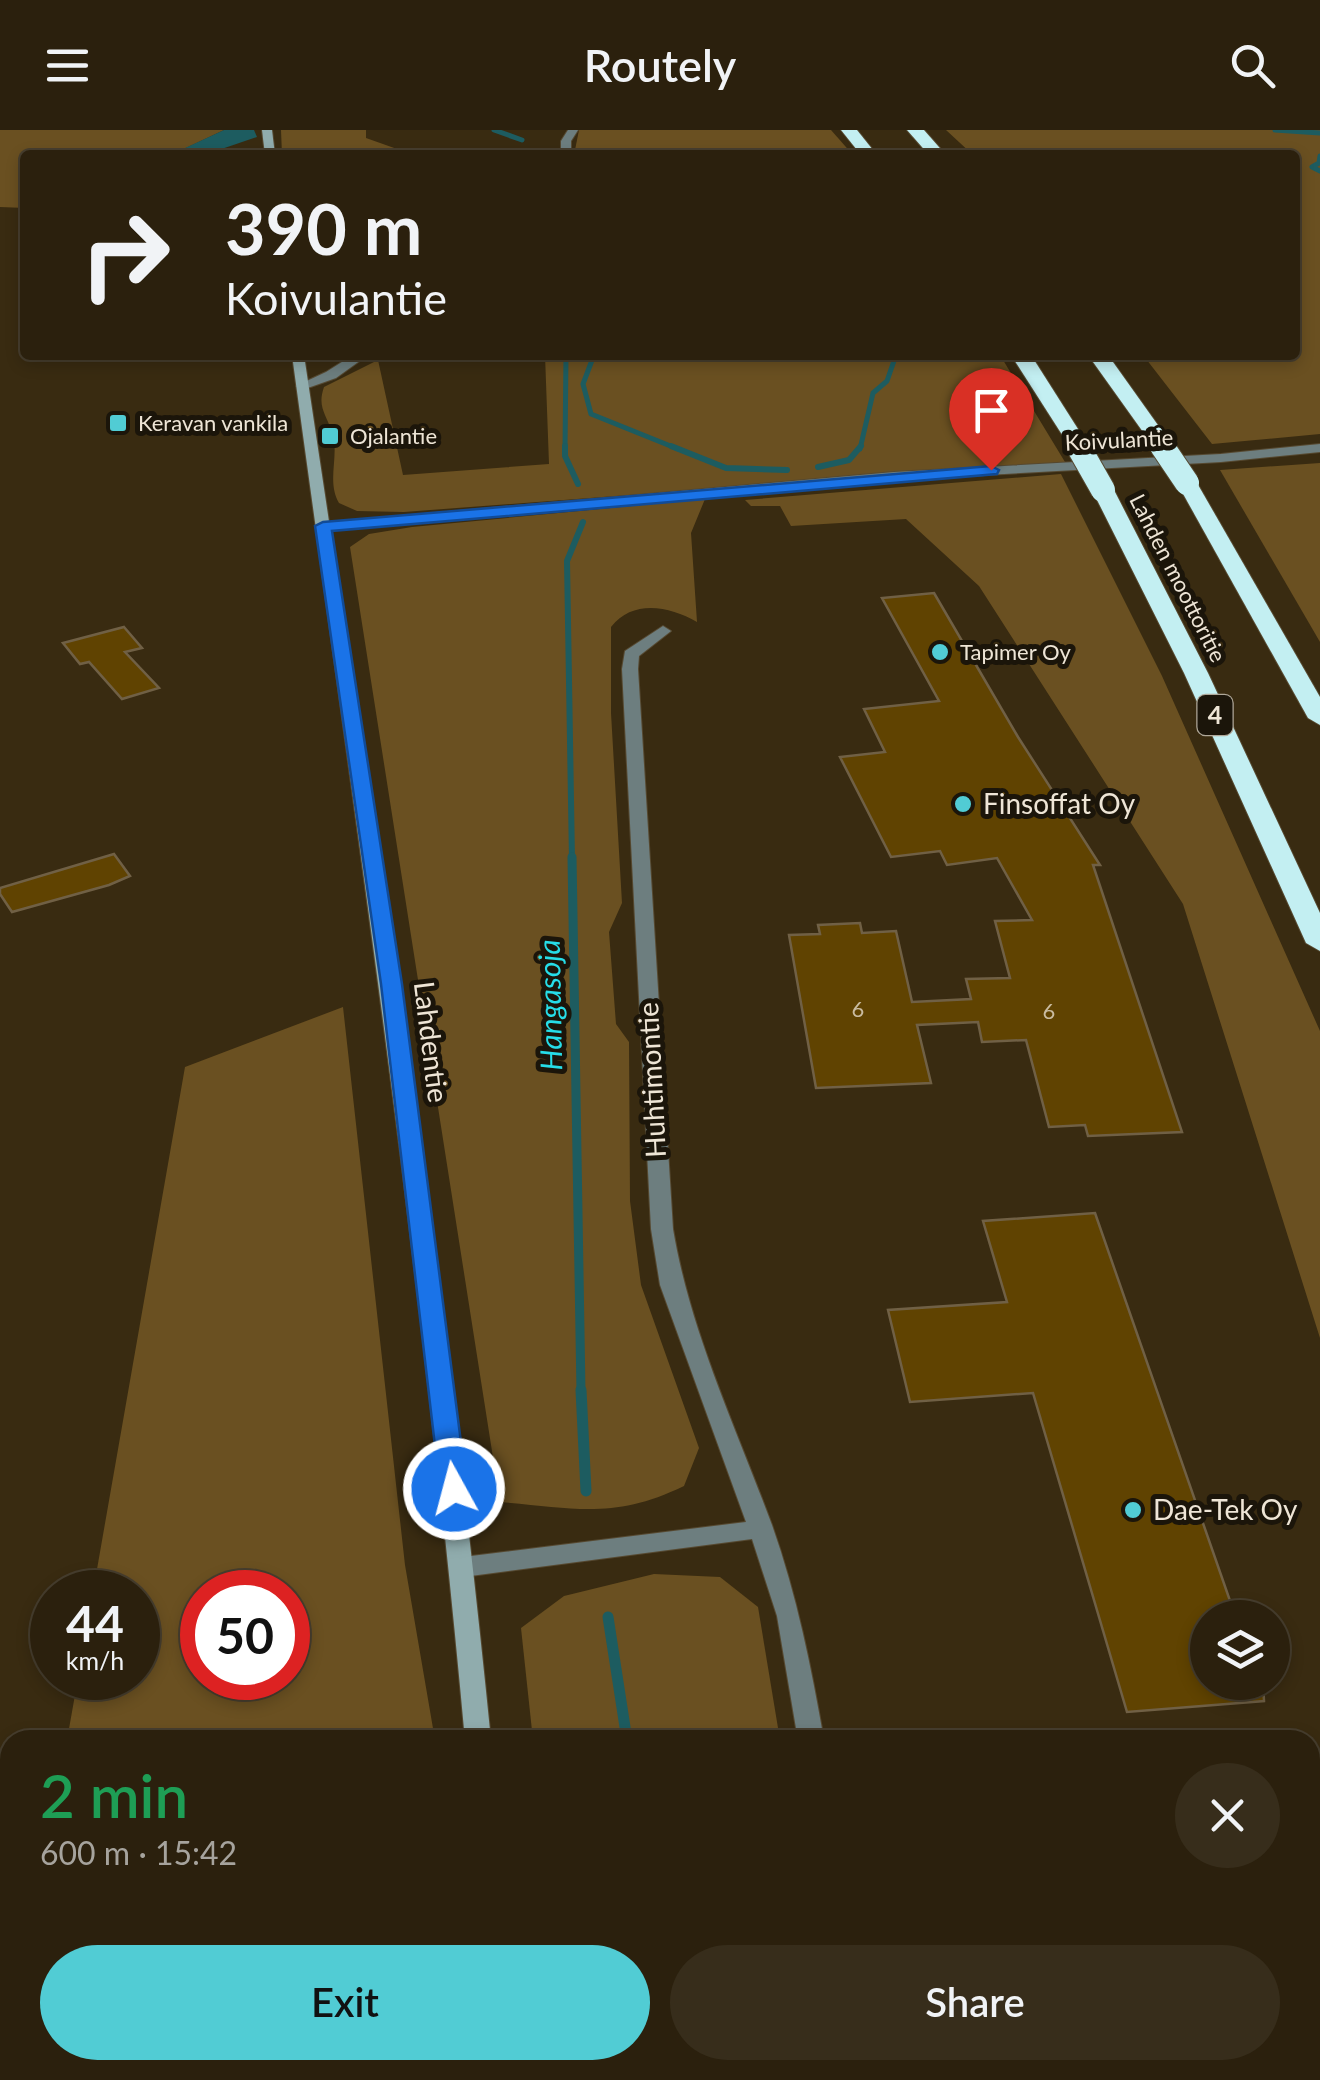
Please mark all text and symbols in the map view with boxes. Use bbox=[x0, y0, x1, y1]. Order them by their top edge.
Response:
icon: menu bbox=[40, 38, 95, 93]
text: Routely bbox=[584, 38, 736, 92]
icon: search bbox=[1225, 38, 1280, 93]
text: 390 m bbox=[225, 186, 422, 270]
icon: right bbox=[60, 190, 190, 320]
text: Koivulantie bbox=[225, 271, 447, 325]
pin bbox=[949, 368, 1034, 471]
icon: arrive bbox=[964, 383, 1019, 438]
place label: Keravan vankila bbox=[138, 409, 288, 436]
marker: Keravan vankila bbox=[107, 412, 129, 434]
place label: Ojalantie bbox=[350, 422, 437, 449]
street label: Koivulantie bbox=[1064, 423, 1174, 456]
marker: Ojalantie bbox=[319, 425, 341, 447]
street label: Lahden moottoritie bbox=[1124, 489, 1232, 666]
place label: Tapimer Oy bbox=[960, 638, 1071, 665]
marker: Tapimer Oy bbox=[929, 641, 951, 663]
road number: 4 bbox=[1198, 695, 1232, 735]
place label: Finsoffat Oy bbox=[983, 786, 1136, 820]
marker: Finsoffat Oy bbox=[952, 793, 974, 815]
water label: Hangasoja bbox=[530, 939, 568, 1071]
street label: Lahdentie bbox=[408, 979, 456, 1104]
house number: 6 bbox=[852, 995, 864, 1022]
house number: 6 bbox=[1043, 997, 1055, 1024]
street label: Huhtimontie bbox=[630, 1001, 672, 1159]
position arrow bbox=[402, 1437, 506, 1541]
place label: Dae-Tek Oy bbox=[1153, 1492, 1298, 1526]
marker: Dae-Tek Oy bbox=[1122, 1499, 1144, 1521]
speed limit sign: 50 bbox=[180, 1570, 310, 1700]
text: 44 bbox=[66, 1593, 124, 1653]
map controls bbox=[1190, 1600, 1290, 1700]
button: layers bbox=[1190, 1600, 1290, 1700]
text: km/h bbox=[66, 1645, 124, 1675]
text: 2 min bbox=[40, 1759, 188, 1831]
button: close bbox=[1175, 1763, 1280, 1868]
text: 600 m · 15:42 bbox=[40, 1833, 237, 1872]
button: Exit bbox=[40, 1945, 650, 2060]
button: Share bbox=[670, 1945, 1280, 2060]

